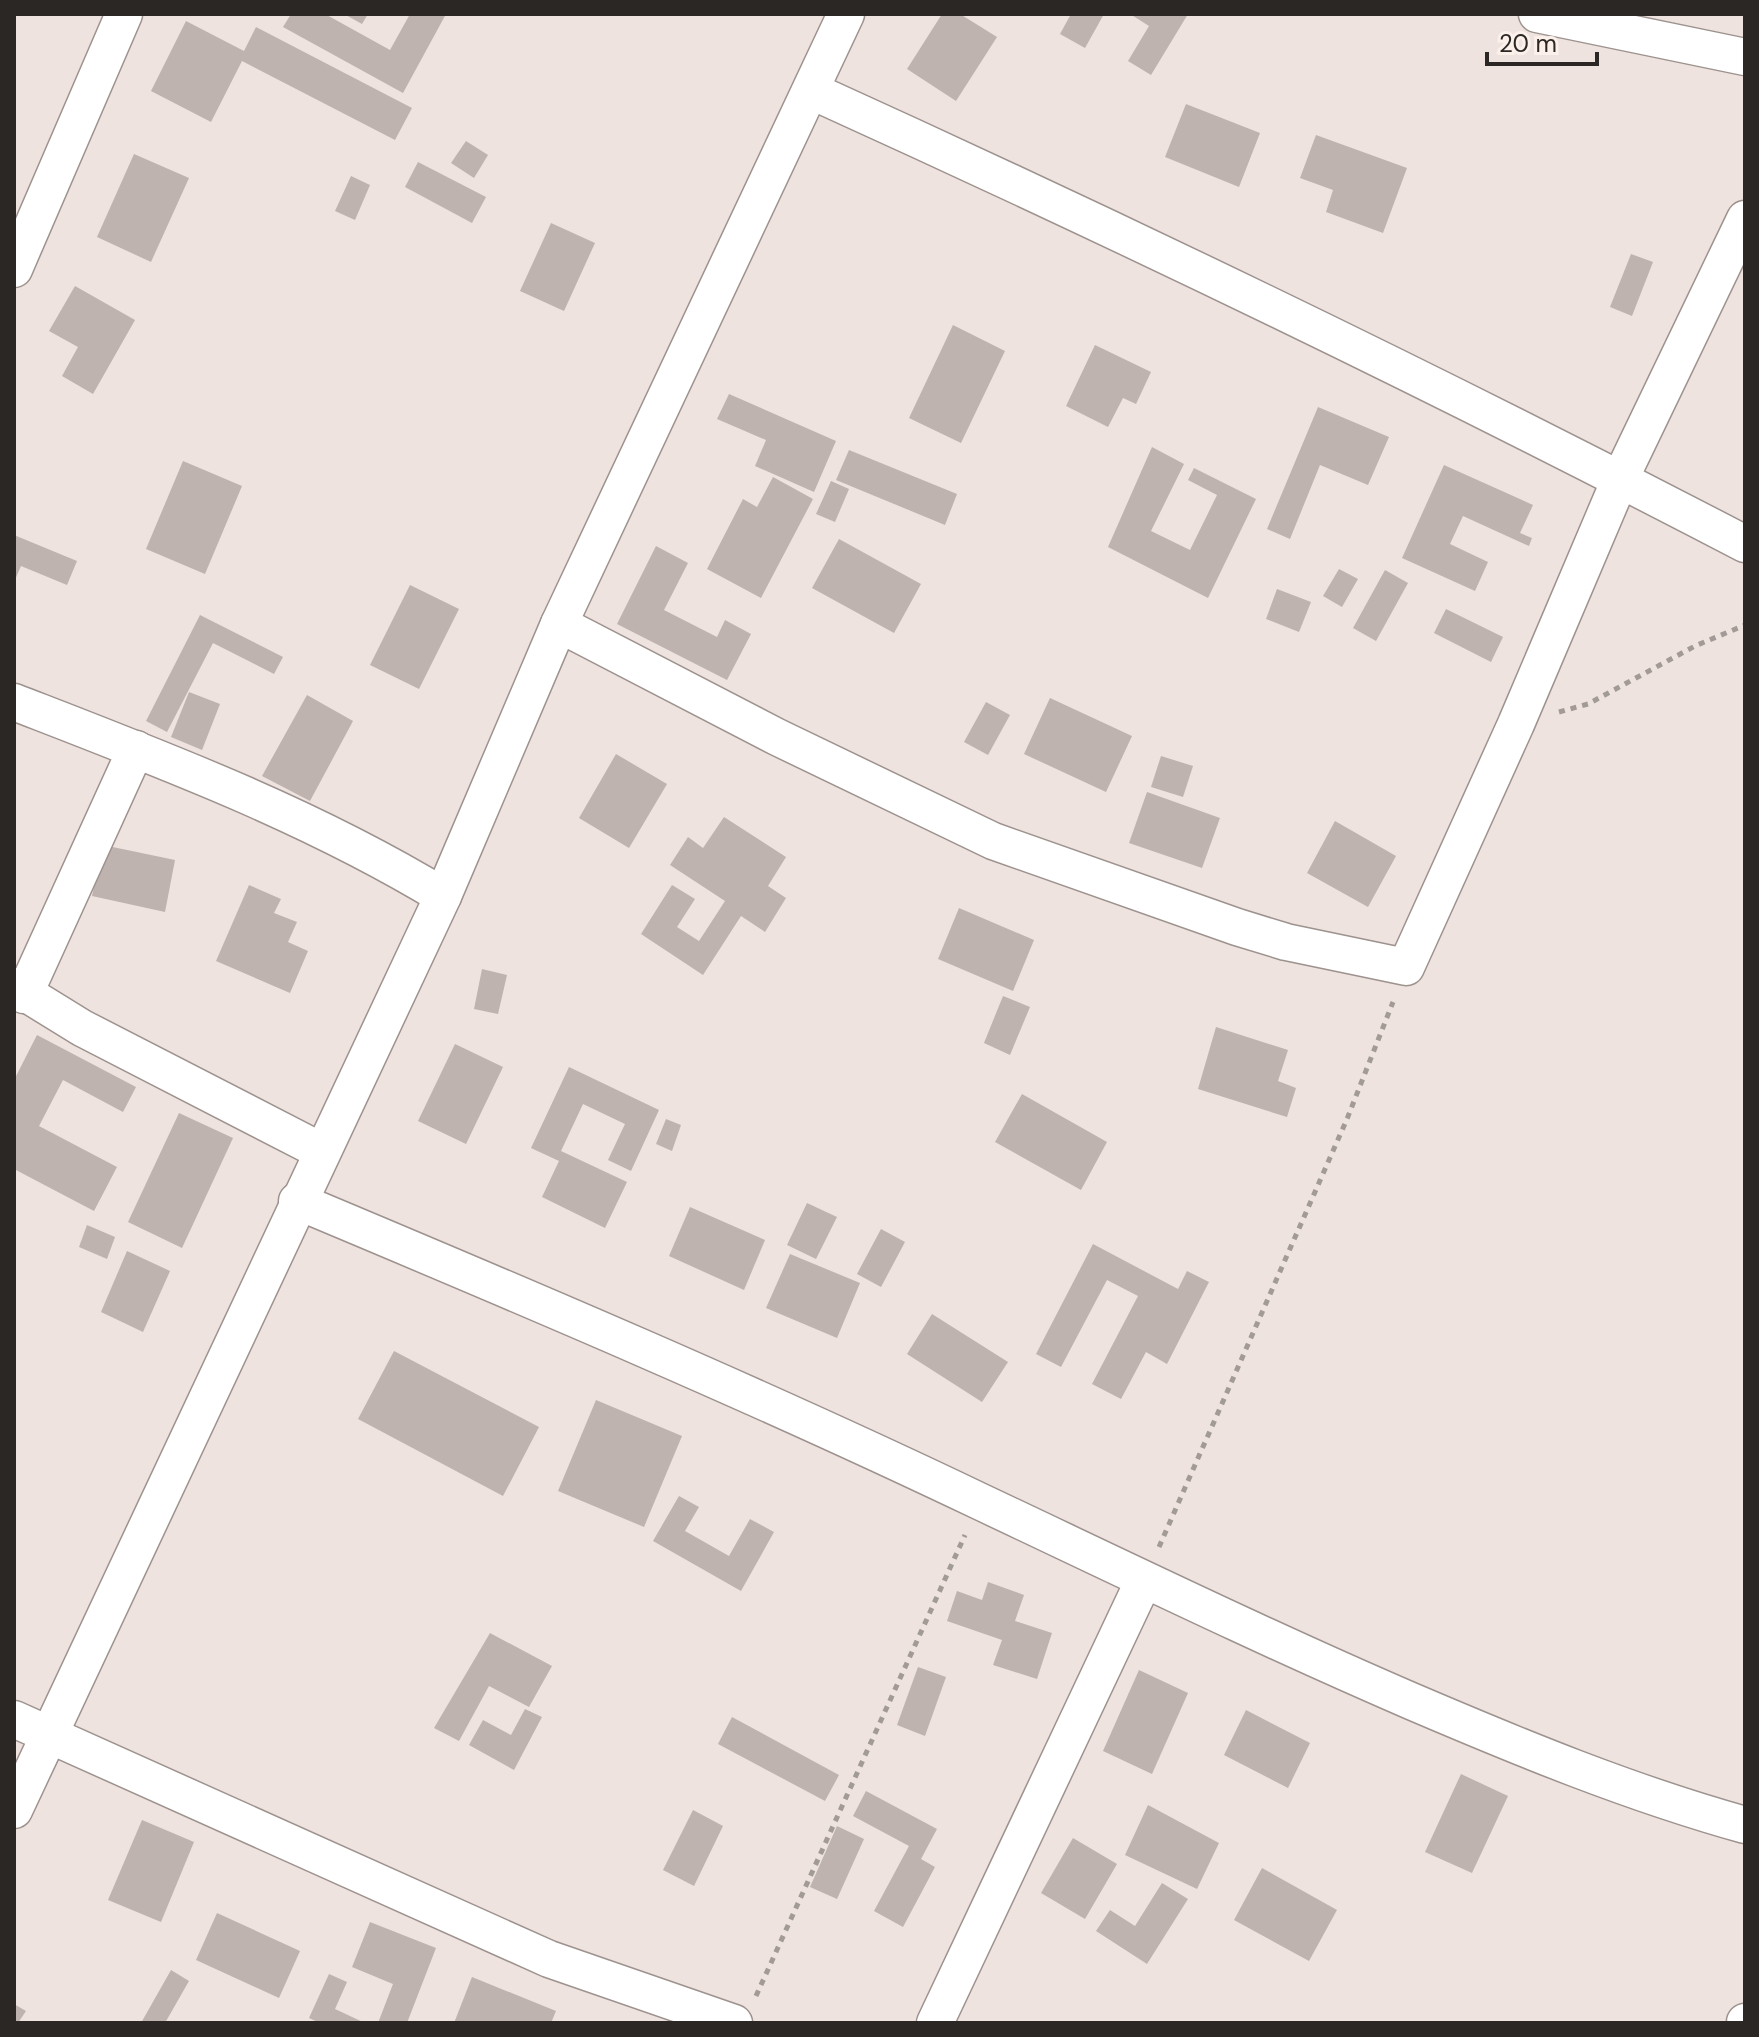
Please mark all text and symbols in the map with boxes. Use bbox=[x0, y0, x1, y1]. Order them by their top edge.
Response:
scale bar bbox=[1487, 16, 1597, 66]
text: 20 m bbox=[1499, 28, 1557, 59]

